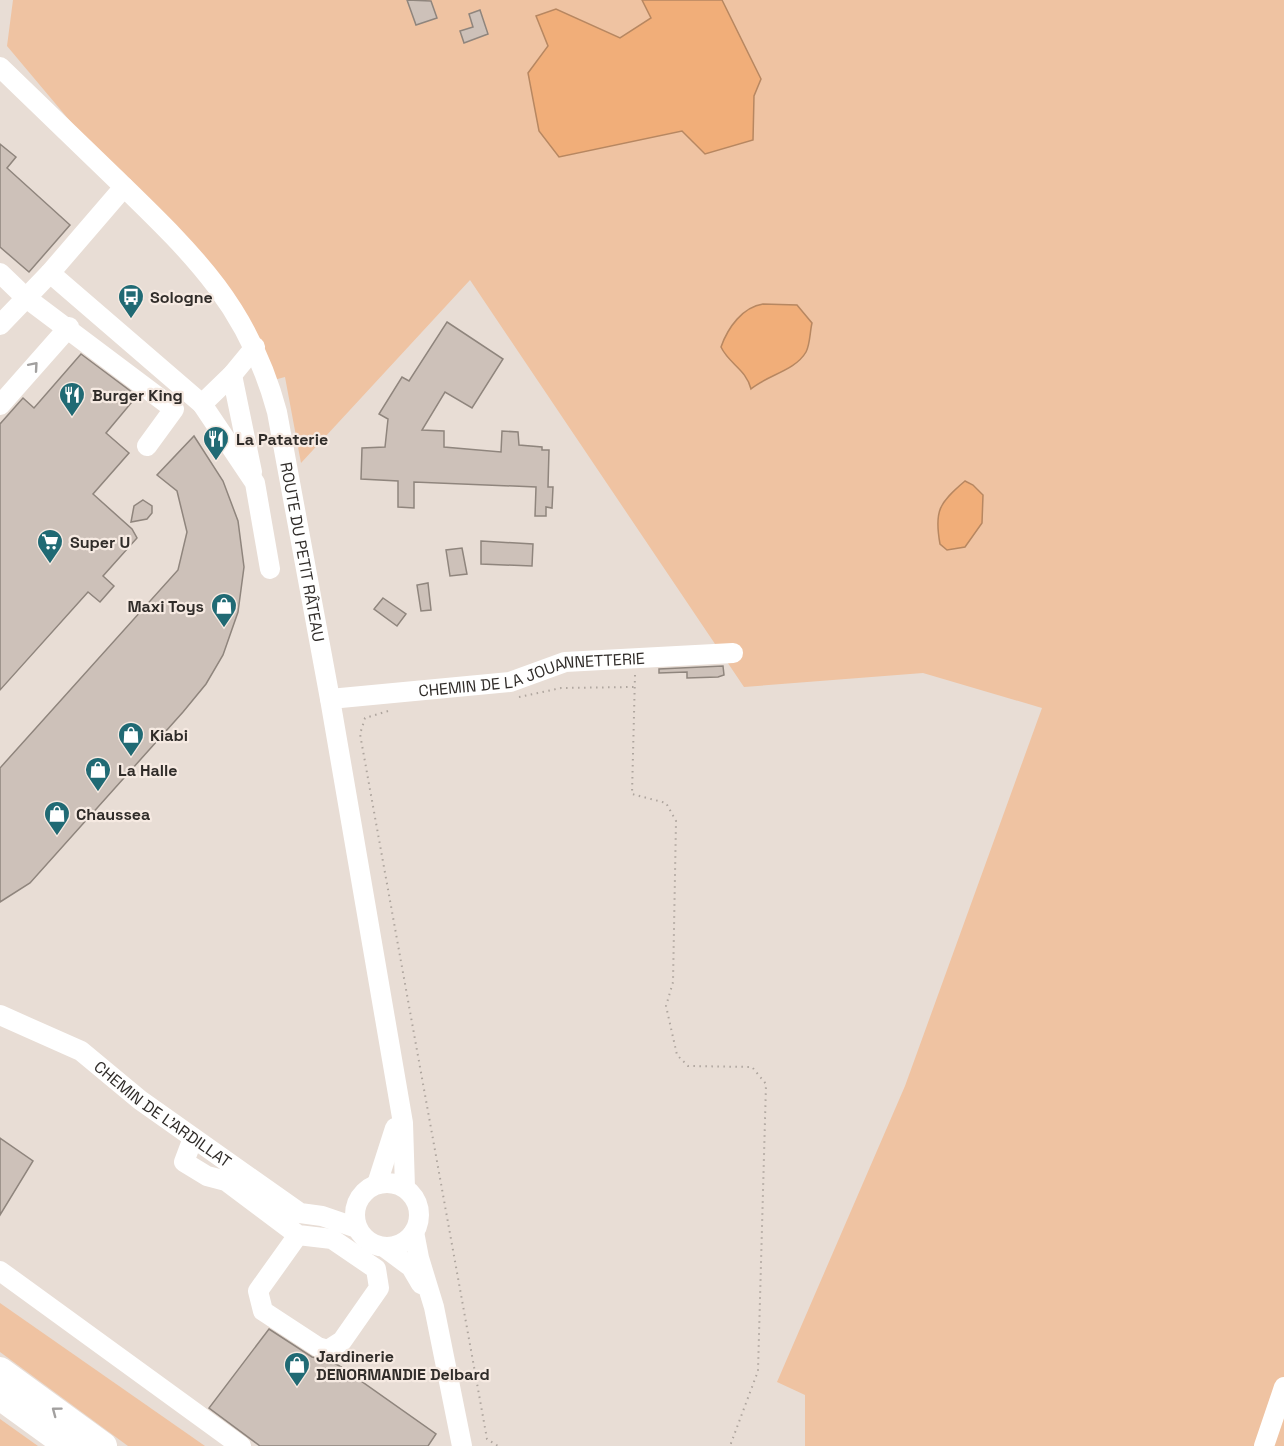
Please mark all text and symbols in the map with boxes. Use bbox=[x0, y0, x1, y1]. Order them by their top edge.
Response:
bus stop icon: Sologne bbox=[116, 282, 146, 320]
place label: Sologne bbox=[150, 287, 213, 308]
one-way arrow bbox=[27, 363, 38, 373]
restaurant icon: Burger King bbox=[57, 380, 87, 418]
place label: Burger King bbox=[92, 385, 183, 406]
restaurant icon: La Pataterie bbox=[201, 424, 231, 462]
place label: La Pataterie bbox=[236, 429, 328, 450]
street label: ROUTE DU PETIT RÂTEAU bbox=[276, 460, 330, 643]
supermarket icon: Super U bbox=[35, 527, 65, 565]
place label: Super U bbox=[70, 532, 130, 553]
shop icon: Maxi Toys bbox=[209, 591, 239, 629]
place label: Maxi Toys bbox=[127, 596, 204, 617]
street label: CHEMIN DE LA JOUANNETTERIE bbox=[417, 647, 645, 701]
shop icon: Kiabi bbox=[116, 720, 146, 758]
place label: Kiabi bbox=[150, 725, 188, 746]
shop icon: La Halle bbox=[83, 755, 113, 793]
place label: La Halle bbox=[118, 760, 177, 781]
shop icon: Chaussea bbox=[42, 799, 72, 837]
place label: Chaussea bbox=[76, 804, 150, 825]
street label: CHEMIN DE L'ARDILLAT bbox=[90, 1056, 236, 1172]
place label: Jardinerie DENORMANDIE Delbard bbox=[316, 1346, 490, 1385]
shop icon: Jardinerie DENORMANDIE Delbard bbox=[282, 1350, 312, 1388]
one-way arrow bbox=[51, 1407, 62, 1418]

